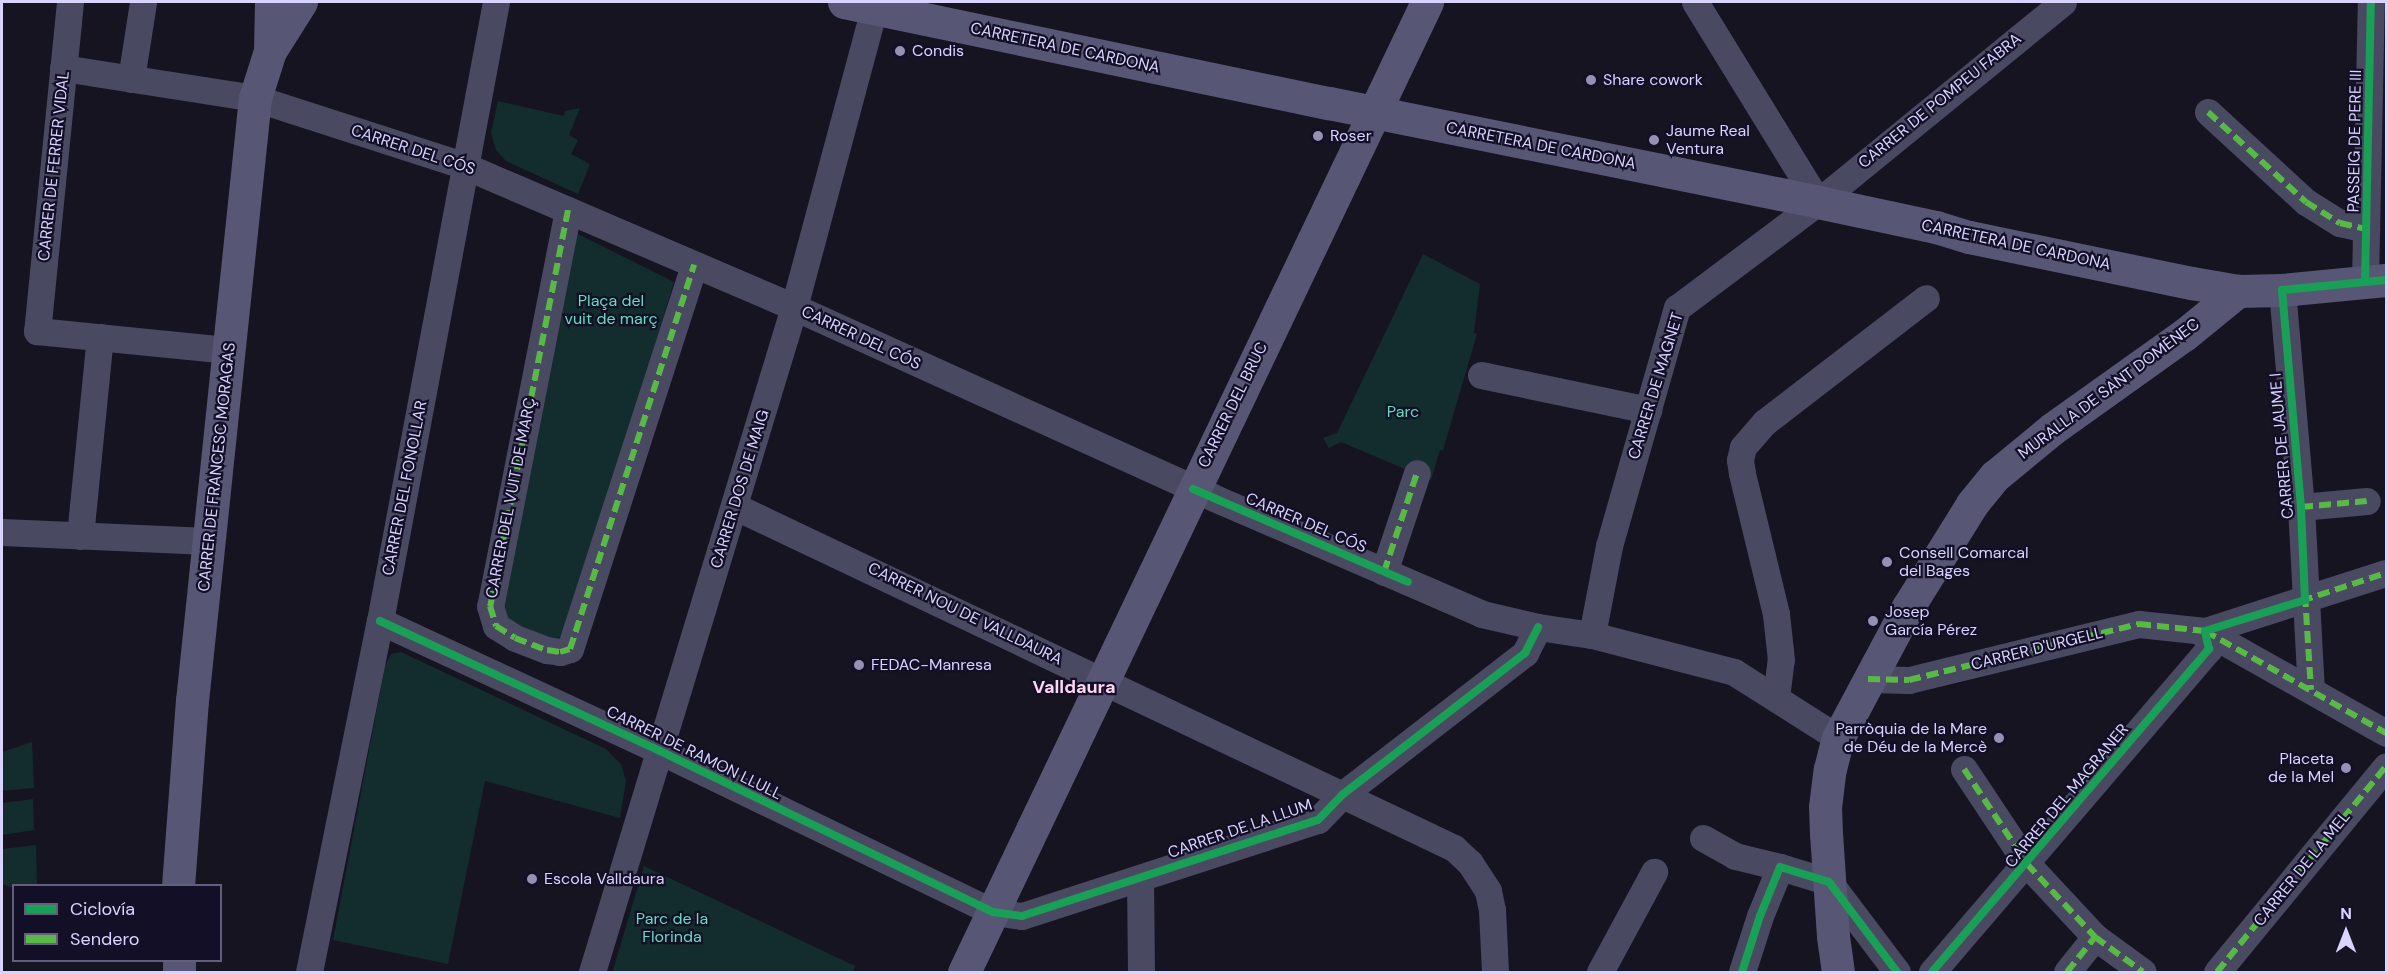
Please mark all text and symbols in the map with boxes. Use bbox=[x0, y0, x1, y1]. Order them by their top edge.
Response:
street label: CARRETERA DE CARDONA bbox=[969, 19, 1161, 77]
street label: CARRER DE POMPEU FABRA bbox=[1855, 29, 2025, 173]
place label: Condis bbox=[912, 41, 964, 61]
marker: Condis bbox=[893, 44, 907, 58]
street label: PASSEIG DE PERE III bbox=[2344, 69, 2366, 213]
street label: CARRER DE FERRER VIDAL bbox=[34, 70, 74, 262]
place label: Share cowork bbox=[1603, 70, 1703, 90]
marker: Share cowork bbox=[1584, 73, 1598, 87]
street label: CARRETERA DE CARDONA bbox=[1444, 118, 1638, 174]
street label: CARRER DEL CÓS bbox=[348, 121, 478, 179]
place label: Jaume Real Ventura bbox=[1666, 121, 1750, 159]
place label: Roser bbox=[1330, 126, 1372, 146]
marker: Roser bbox=[1311, 129, 1325, 143]
marker: Jaume Real Ventura bbox=[1647, 133, 1661, 147]
street label: CARRETERA DE CARDONA bbox=[1920, 216, 2112, 274]
park label: Plaça del vuit de març bbox=[564, 291, 658, 329]
street label: CARRER DEL CÓS bbox=[798, 302, 924, 374]
street label: CARRER DE MAGNET bbox=[1625, 310, 1687, 462]
street label: MURALLA DE SANT DOMÈNEC bbox=[2015, 315, 2203, 463]
street label: CARRER DEL BRUC bbox=[1194, 339, 1272, 471]
street label: CARRER DE FRANCESC MORAGAS bbox=[194, 341, 240, 593]
street label: CARRER DE JAUME I bbox=[2266, 372, 2298, 520]
street label: CARRER DEL VUIT DE MARÇ bbox=[482, 396, 540, 600]
street label: CARRER DEL FONOLLAR bbox=[379, 399, 431, 577]
park label: Parc bbox=[1387, 402, 1419, 422]
street label: CARRER DOS DE MAIG bbox=[707, 407, 773, 571]
street label: CARRER DEL CÓS bbox=[1243, 489, 1369, 557]
place label: Consell Comarcal del Bages bbox=[1899, 543, 2029, 581]
marker: Consell Comarcal del Bages bbox=[1880, 555, 1894, 569]
street label: CARRER NOU DE VALLDAURA bbox=[865, 559, 1065, 669]
place label: Josep García Pérez bbox=[1885, 602, 1977, 640]
marker: Josep García Pérez bbox=[1866, 614, 1880, 628]
street label: CARRER D'URGELL bbox=[1969, 623, 2105, 675]
place label: FEDAC-Manresa bbox=[871, 655, 992, 675]
marker: FEDAC-Manresa bbox=[852, 658, 866, 672]
district label: Valldaura bbox=[1032, 676, 1116, 698]
street label: CARRER DE RAMON LLULL bbox=[603, 702, 785, 804]
place label: Parròquia de la Mare de Déu de la Mercè bbox=[1836, 719, 1987, 757]
street label: CARRER DEL MAGRANER bbox=[2001, 720, 2133, 872]
marker: Parròquia de la Mare de Déu de la Mercè bbox=[1992, 731, 2006, 745]
place label: Placeta de la Mel bbox=[2268, 749, 2334, 787]
marker: Placeta de la Mel bbox=[2339, 761, 2353, 775]
street label: CARRER DE LA LLUM bbox=[1165, 795, 1315, 863]
street label: CARRER DE LA MEL bbox=[2250, 808, 2354, 930]
place label: Escola Valldaura bbox=[544, 869, 664, 889]
marker: Escola Valldaura bbox=[525, 872, 539, 886]
legend bbox=[12, 884, 222, 962]
text: Ciclovía bbox=[70, 897, 135, 921]
north arrow bbox=[2316, 902, 2376, 962]
text: N bbox=[2340, 903, 2352, 924]
park label: Parc de la Florinda bbox=[636, 909, 708, 947]
text: Sendero bbox=[70, 927, 140, 951]

